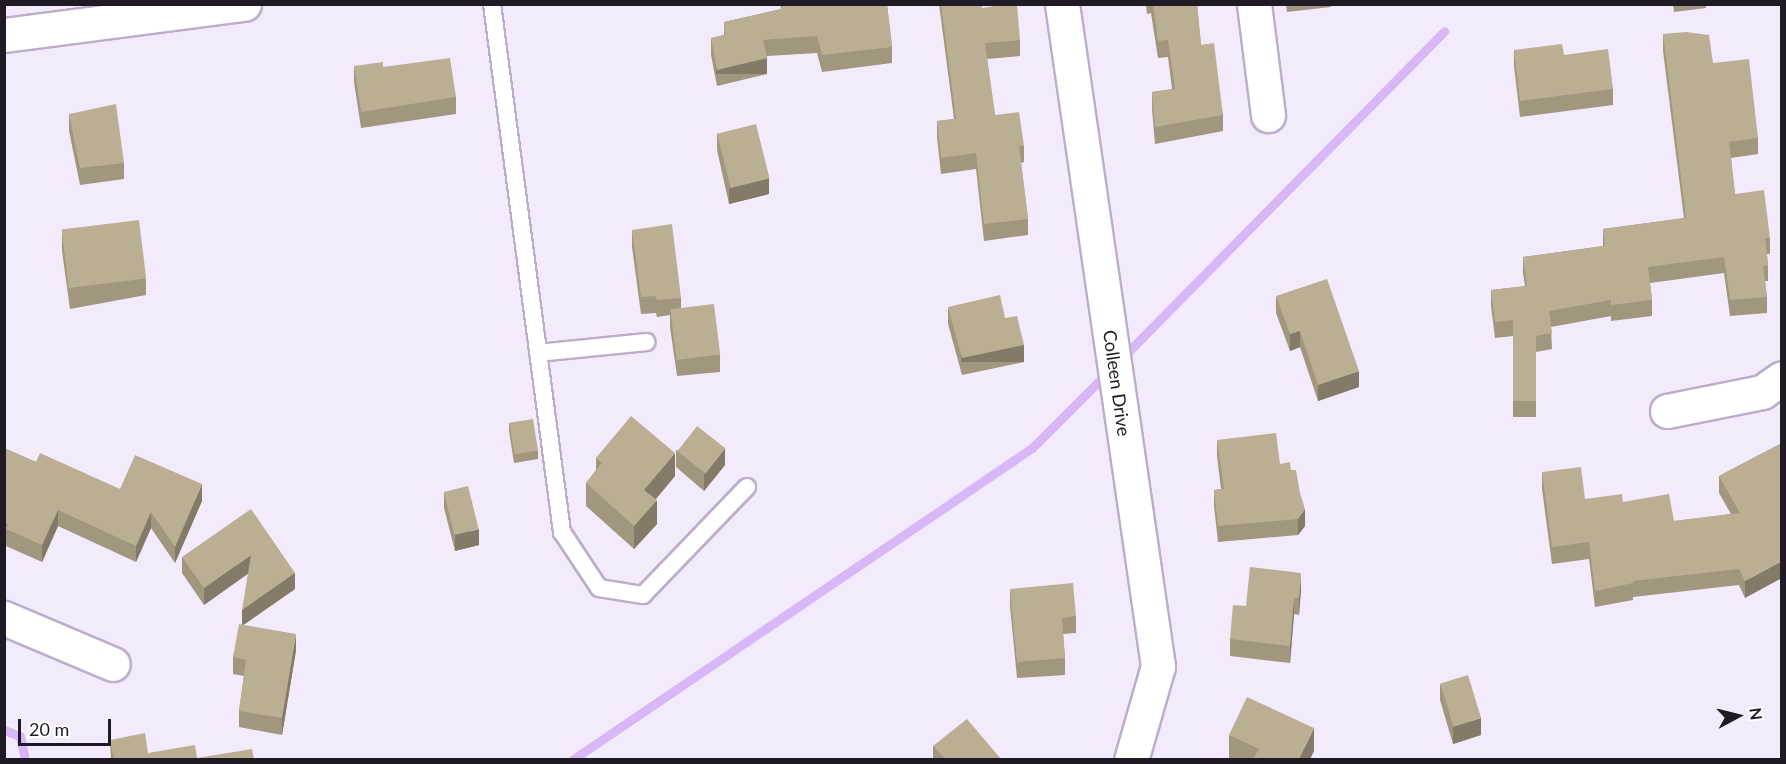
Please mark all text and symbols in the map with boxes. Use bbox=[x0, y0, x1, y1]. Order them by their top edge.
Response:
street label: Colleen Drive bbox=[1099, 328, 1135, 438]
north arrow bbox=[1708, 686, 1768, 746]
text: N bbox=[1746, 706, 1767, 721]
scale bar bbox=[21, 707, 114, 745]
text: 20 m bbox=[29, 718, 69, 740]

